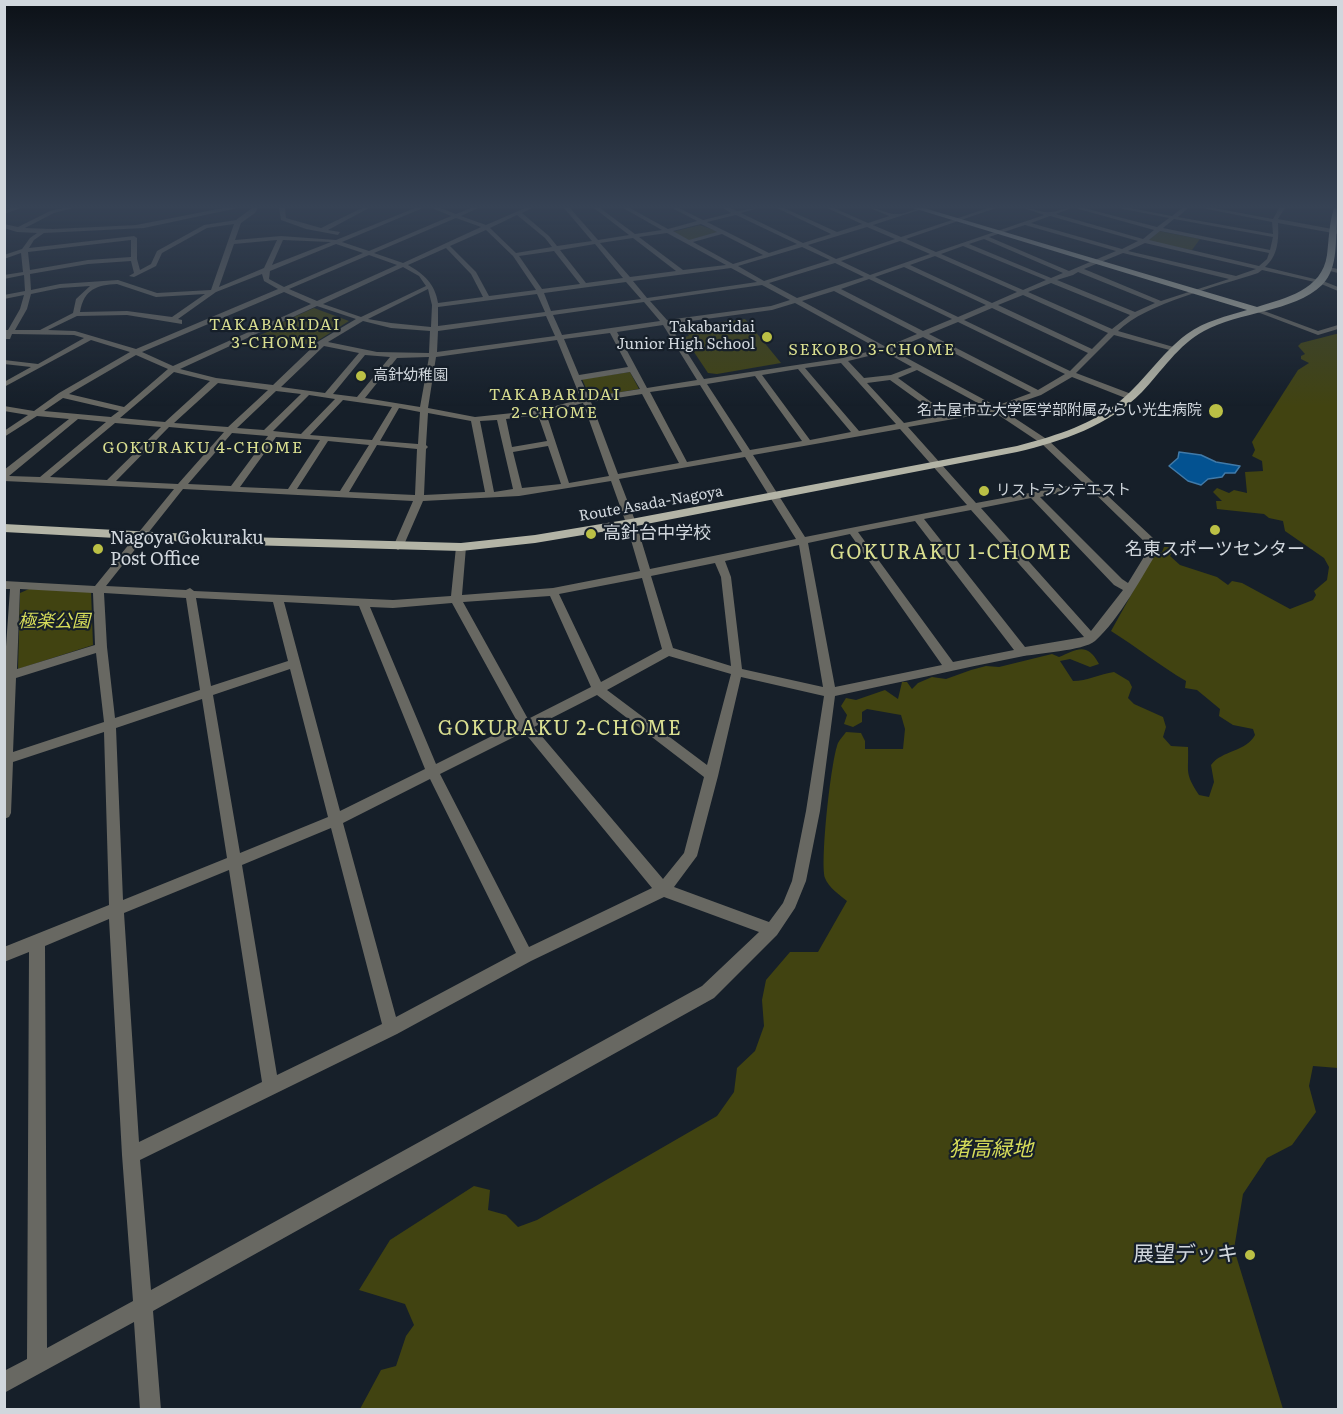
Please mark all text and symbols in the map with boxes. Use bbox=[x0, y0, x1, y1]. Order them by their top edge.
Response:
district label: TAKABARIDAI 3-CHOME bbox=[209, 315, 341, 353]
place label: Takabaridai Junior High School bbox=[617, 319, 755, 354]
marker: Takabaridai Junior High School bbox=[760, 330, 774, 344]
district label: SEKOBO 3-CHOME bbox=[788, 340, 956, 360]
place label: 高針幼稚園 bbox=[373, 367, 448, 385]
marker: 高針幼稚園 bbox=[354, 369, 368, 383]
district label: TAKABARIDAI 2-CHOME bbox=[489, 385, 621, 423]
place label: 名古屋市立大学医学部附属みらい光生病院 bbox=[917, 402, 1202, 420]
marker: 名古屋市立大学医学部附属みらい光生病院 bbox=[1207, 402, 1225, 420]
district label: GOKURAKU 4-CHOME bbox=[102, 438, 304, 458]
street label: Route Asada-Nagoya bbox=[577, 482, 725, 526]
place label: リストランテエスト bbox=[996, 482, 1131, 500]
marker: リストランテエスト bbox=[977, 484, 991, 498]
place label: 高針台中学校 bbox=[603, 523, 711, 545]
marker: 名東スポーツセンター bbox=[1208, 523, 1222, 537]
marker: 高針台中学校 bbox=[584, 527, 598, 541]
place label: Nagoya Gokuraku Post Office bbox=[110, 528, 264, 570]
place label: 名東スポーツセンター bbox=[1125, 539, 1305, 561]
district label: GOKURAKU 1-CHOME bbox=[830, 541, 1072, 565]
marker: Nagoya Gokuraku Post Office bbox=[91, 542, 105, 556]
park label: 極楽公園 bbox=[18, 611, 90, 633]
district label: GOKURAKU 2-CHOME bbox=[438, 717, 682, 741]
park label: 猪高緑地 bbox=[949, 1137, 1033, 1163]
place label: 展望デッキ bbox=[1133, 1242, 1238, 1268]
marker: 展望デッキ bbox=[1243, 1248, 1257, 1262]

